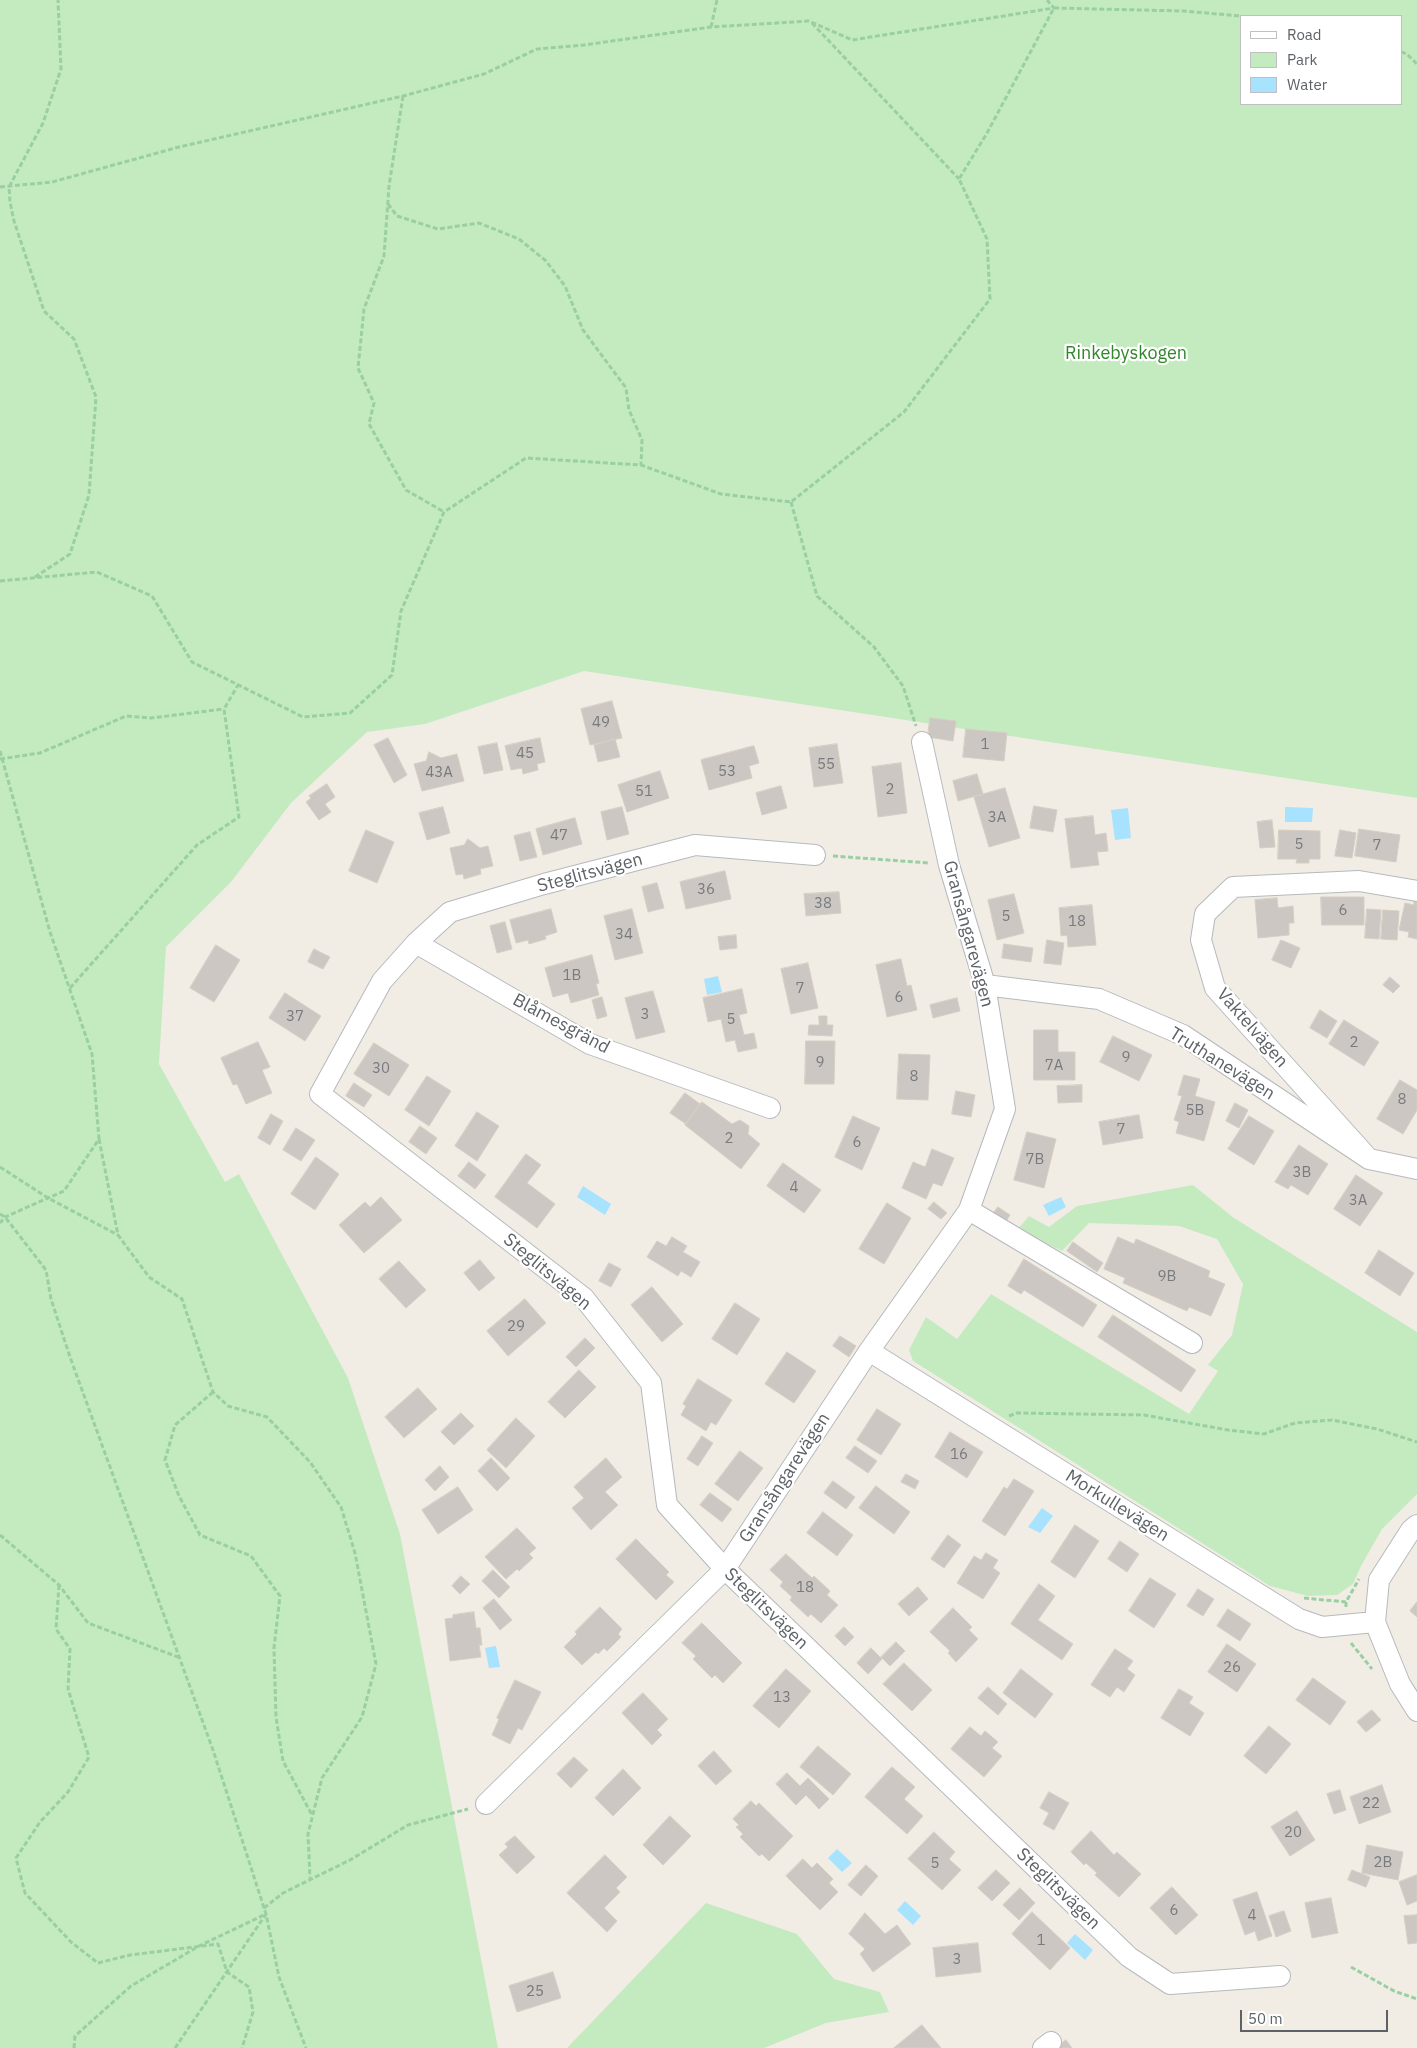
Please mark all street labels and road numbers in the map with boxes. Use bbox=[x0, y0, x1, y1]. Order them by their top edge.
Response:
street label: Steglitsvägen bbox=[535, 849, 645, 897]
street label: Gransångarevägen bbox=[938, 858, 998, 1010]
street label: Vaktelvägen bbox=[1212, 984, 1292, 1072]
street label: Blåmesgränd bbox=[509, 989, 613, 1059]
street label: Truthanevägen bbox=[1165, 1023, 1279, 1105]
street label: Steglitsvägen bbox=[499, 1229, 595, 1315]
street label: Gransångarevägen bbox=[735, 1409, 835, 1547]
street label: Morkullevägen bbox=[1061, 1466, 1173, 1546]
street label: Steglitsvägen bbox=[720, 1564, 812, 1654]
street label: Steglitsvägen bbox=[1012, 1844, 1104, 1934]

